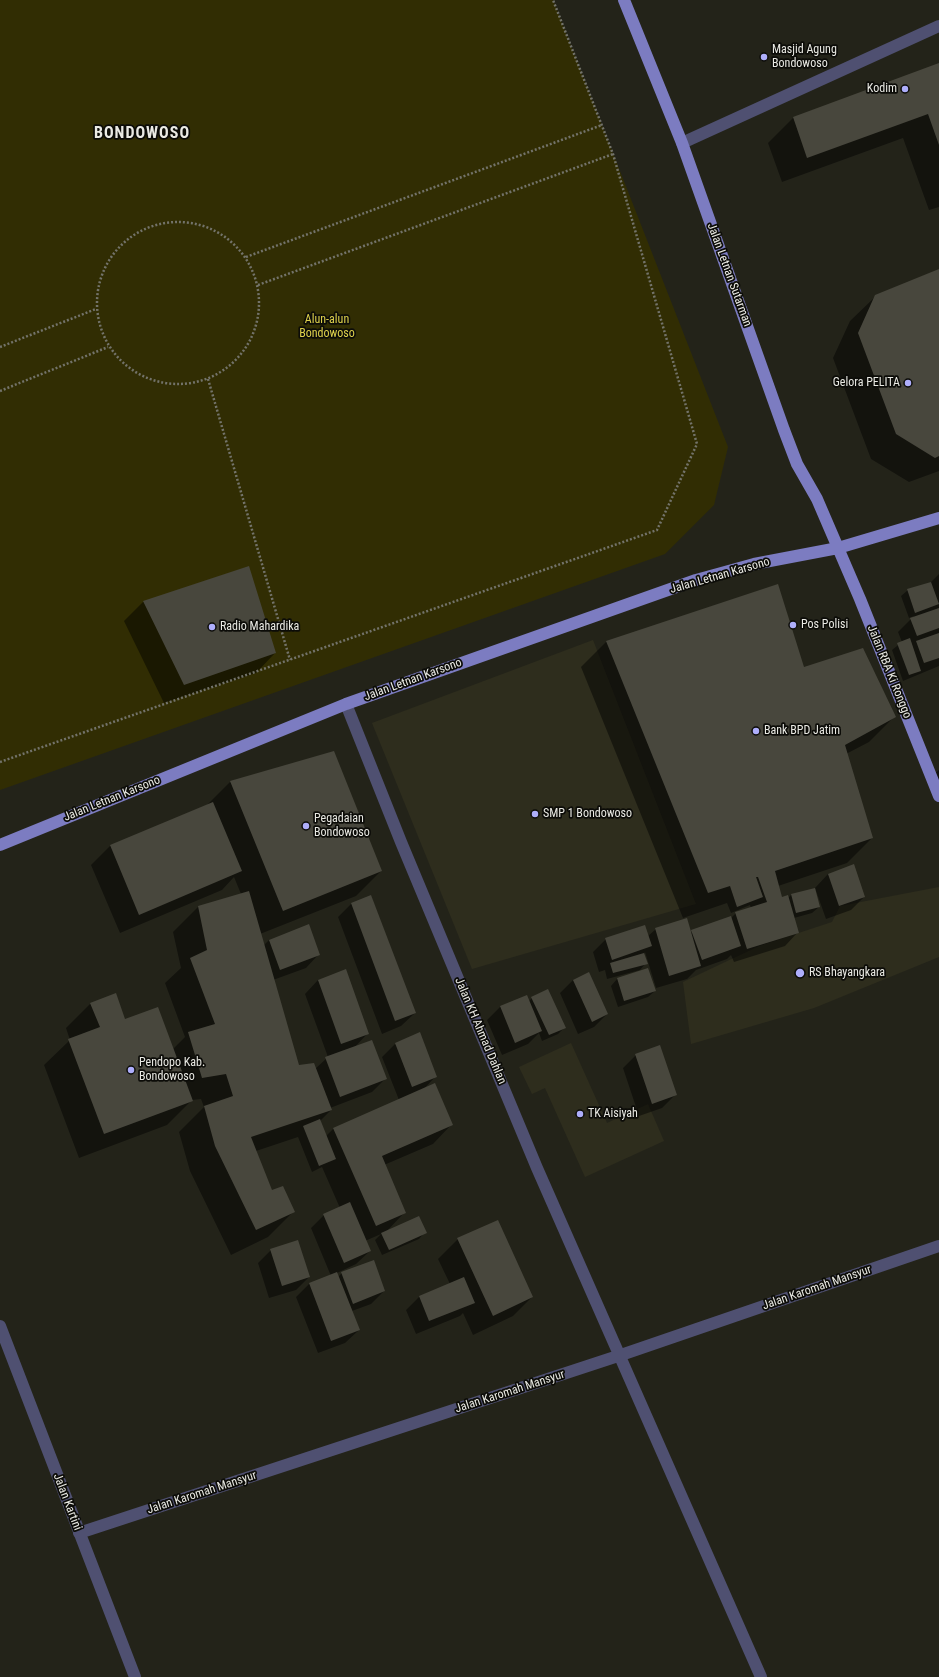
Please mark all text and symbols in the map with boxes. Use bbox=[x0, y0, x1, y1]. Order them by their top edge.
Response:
place label: Masjid Agung Bondowoso bbox=[772, 43, 837, 71]
marker: Masjid Agung Bondowoso bbox=[759, 52, 769, 62]
place label: Kodim bbox=[867, 82, 897, 96]
marker: Kodim bbox=[900, 84, 910, 94]
district label: BONDOWOSO bbox=[94, 124, 190, 144]
street label: Jalan Letnan Sutarman bbox=[704, 221, 754, 329]
park label: Alun-alun Bondowoso bbox=[299, 313, 355, 341]
place label: Gelora PELITA bbox=[833, 376, 900, 390]
marker: Gelora PELITA bbox=[903, 378, 913, 388]
street label: Jalan Letnan Karsono bbox=[669, 555, 771, 597]
place label: Pos Polisi bbox=[801, 618, 848, 632]
place label: Radio Mahardika bbox=[220, 620, 299, 634]
marker: Pos Polisi bbox=[788, 620, 798, 630]
marker: Radio Mahardika bbox=[207, 622, 217, 632]
street label: Jalan RBA Ki Ronggo bbox=[864, 623, 914, 721]
street label: Jalan Letnan Karsono bbox=[362, 656, 464, 704]
place label: Bank BPD Jatim bbox=[764, 724, 840, 738]
marker: Bank BPD Jatim bbox=[751, 726, 761, 736]
street label: Jalan Letnan Karsono bbox=[62, 773, 162, 825]
place label: SMP 1 Bondowoso bbox=[543, 807, 632, 821]
marker: SMP 1 Bondowoso bbox=[530, 809, 540, 819]
place label: Pegadaian Bondowoso bbox=[314, 812, 370, 840]
marker: Pegadaian Bondowoso bbox=[301, 821, 311, 831]
place label: RS Bhayangkara bbox=[809, 966, 885, 980]
marker: RS Bhayangkara bbox=[794, 967, 806, 979]
street label: Jalan KH Ahmad Dahlan bbox=[451, 976, 509, 1086]
place label: Pendopo Kab. Bondowoso bbox=[139, 1056, 205, 1084]
marker: Pendopo Kab. Bondowoso bbox=[126, 1065, 136, 1075]
place label: TK Aisiyah bbox=[588, 1107, 638, 1121]
marker: TK Aisiyah bbox=[575, 1109, 585, 1119]
street label: Jalan Karomah Mansyur bbox=[761, 1263, 873, 1313]
street label: Jalan Karomah Mansyur bbox=[453, 1367, 567, 1417]
street label: Jalan Karomah Mansyur bbox=[145, 1468, 259, 1518]
street label: Jalan Kartini bbox=[50, 1472, 84, 1532]

